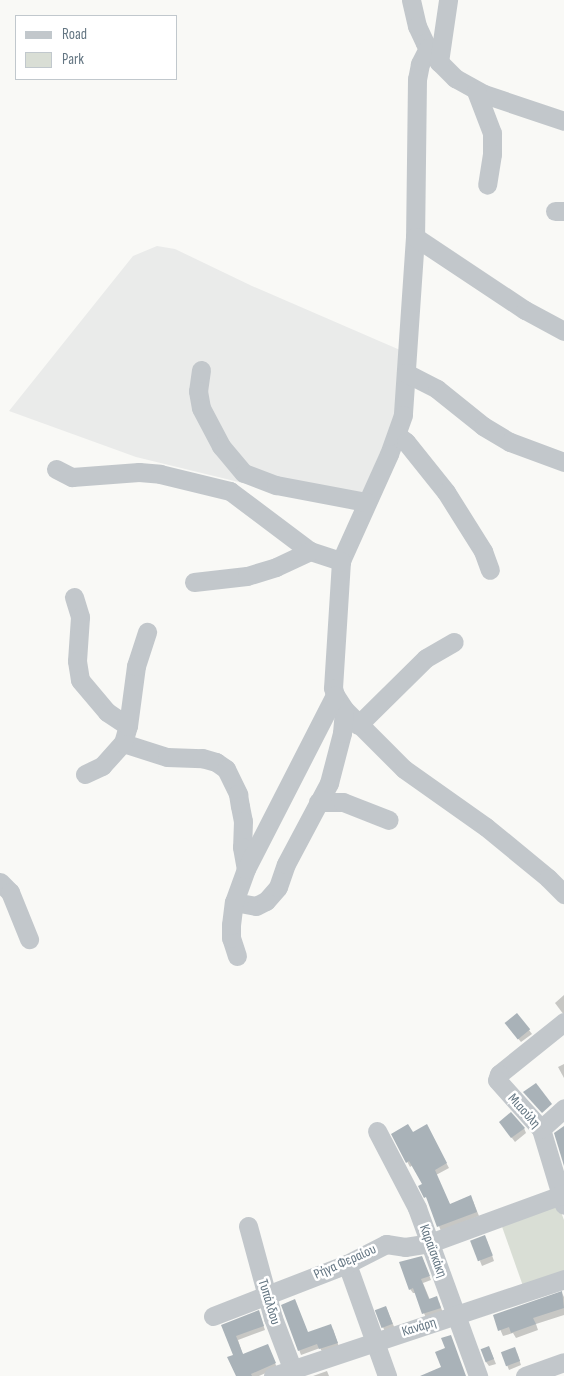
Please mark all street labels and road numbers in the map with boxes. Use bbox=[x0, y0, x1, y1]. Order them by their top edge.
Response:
street label: Μιαούλη bbox=[504, 1090, 544, 1132]
street label: Καραϊσκάκη bbox=[416, 1222, 450, 1280]
street label: Ρήγα Φεραίου bbox=[311, 1241, 379, 1283]
street label: Τυπάλδου bbox=[254, 1277, 284, 1327]
street label: Κανάρη bbox=[400, 1314, 438, 1340]

